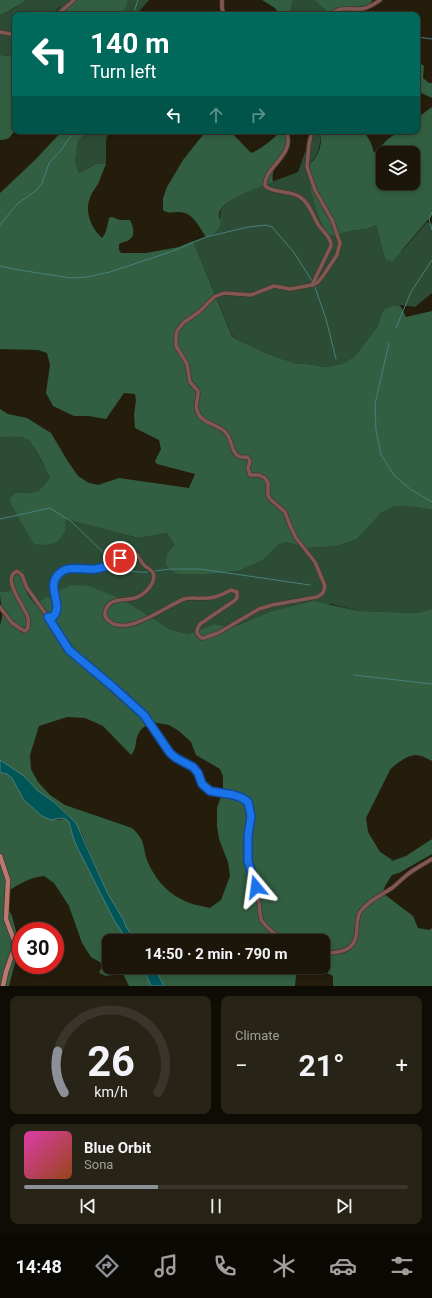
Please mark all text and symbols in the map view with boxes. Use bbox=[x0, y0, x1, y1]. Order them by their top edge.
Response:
text: 140 m bbox=[90, 27, 169, 60]
icon: left bbox=[24, 28, 76, 80]
text: Turn left bbox=[90, 61, 156, 82]
icon: left bbox=[163, 104, 185, 126]
icon: ahead bbox=[205, 104, 227, 126]
icon: right bbox=[247, 104, 269, 126]
map controls bbox=[376, 146, 420, 190]
button: layers bbox=[376, 146, 420, 190]
pin bbox=[103, 541, 137, 575]
icon: arrive bbox=[109, 547, 131, 569]
position arrow bbox=[235, 866, 277, 908]
speed limit sign: 30 bbox=[12, 922, 64, 974]
text: 14:50 · 2 min · 790 m bbox=[145, 945, 287, 963]
text: Climate bbox=[235, 1028, 279, 1043]
text: 26 bbox=[87, 1037, 134, 1086]
text: 21° bbox=[298, 1048, 345, 1083]
text: − bbox=[235, 1053, 248, 1078]
text: + bbox=[396, 1053, 408, 1078]
text: km/h bbox=[94, 1084, 127, 1100]
text: Blue Orbit bbox=[84, 1139, 151, 1157]
text: Sona bbox=[84, 1157, 113, 1172]
icon: previous bbox=[77, 1195, 99, 1217]
icon: pause bbox=[205, 1195, 227, 1217]
icon: next bbox=[333, 1195, 355, 1217]
icon: directions bbox=[93, 1252, 121, 1280]
icon: music bbox=[152, 1252, 180, 1280]
icon: phone bbox=[211, 1252, 239, 1280]
icon: climate bbox=[270, 1252, 298, 1280]
icon: car bbox=[329, 1252, 357, 1280]
icon: filters bbox=[388, 1252, 416, 1280]
text: 14:48 bbox=[16, 1256, 62, 1277]

